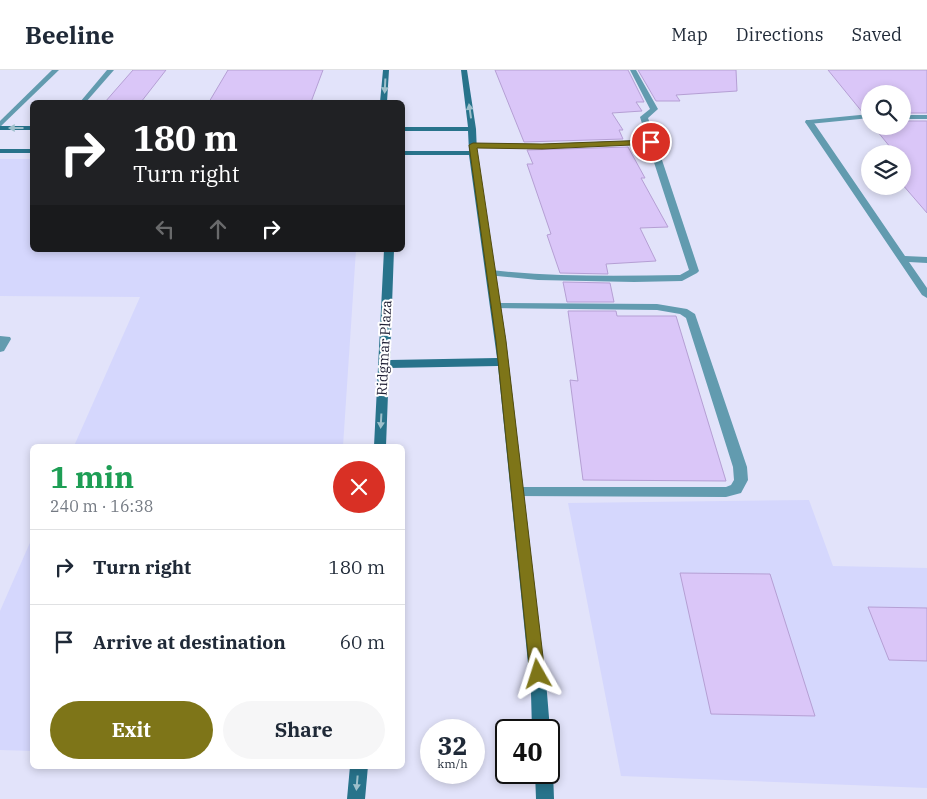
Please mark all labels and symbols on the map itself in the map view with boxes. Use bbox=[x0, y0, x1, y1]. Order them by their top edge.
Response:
one-way arrow bbox=[380, 79, 388, 95]
one-way arrow bbox=[466, 103, 474, 119]
pin bbox=[630, 121, 672, 163]
one-way arrow bbox=[8, 124, 24, 132]
street label: Ridgmar Plaza bbox=[373, 299, 396, 396]
one-way arrow bbox=[376, 413, 384, 429]
position arrow bbox=[511, 647, 563, 699]
speed limit sign: 40 bbox=[495, 719, 560, 784]
one-way arrow bbox=[353, 775, 361, 791]

